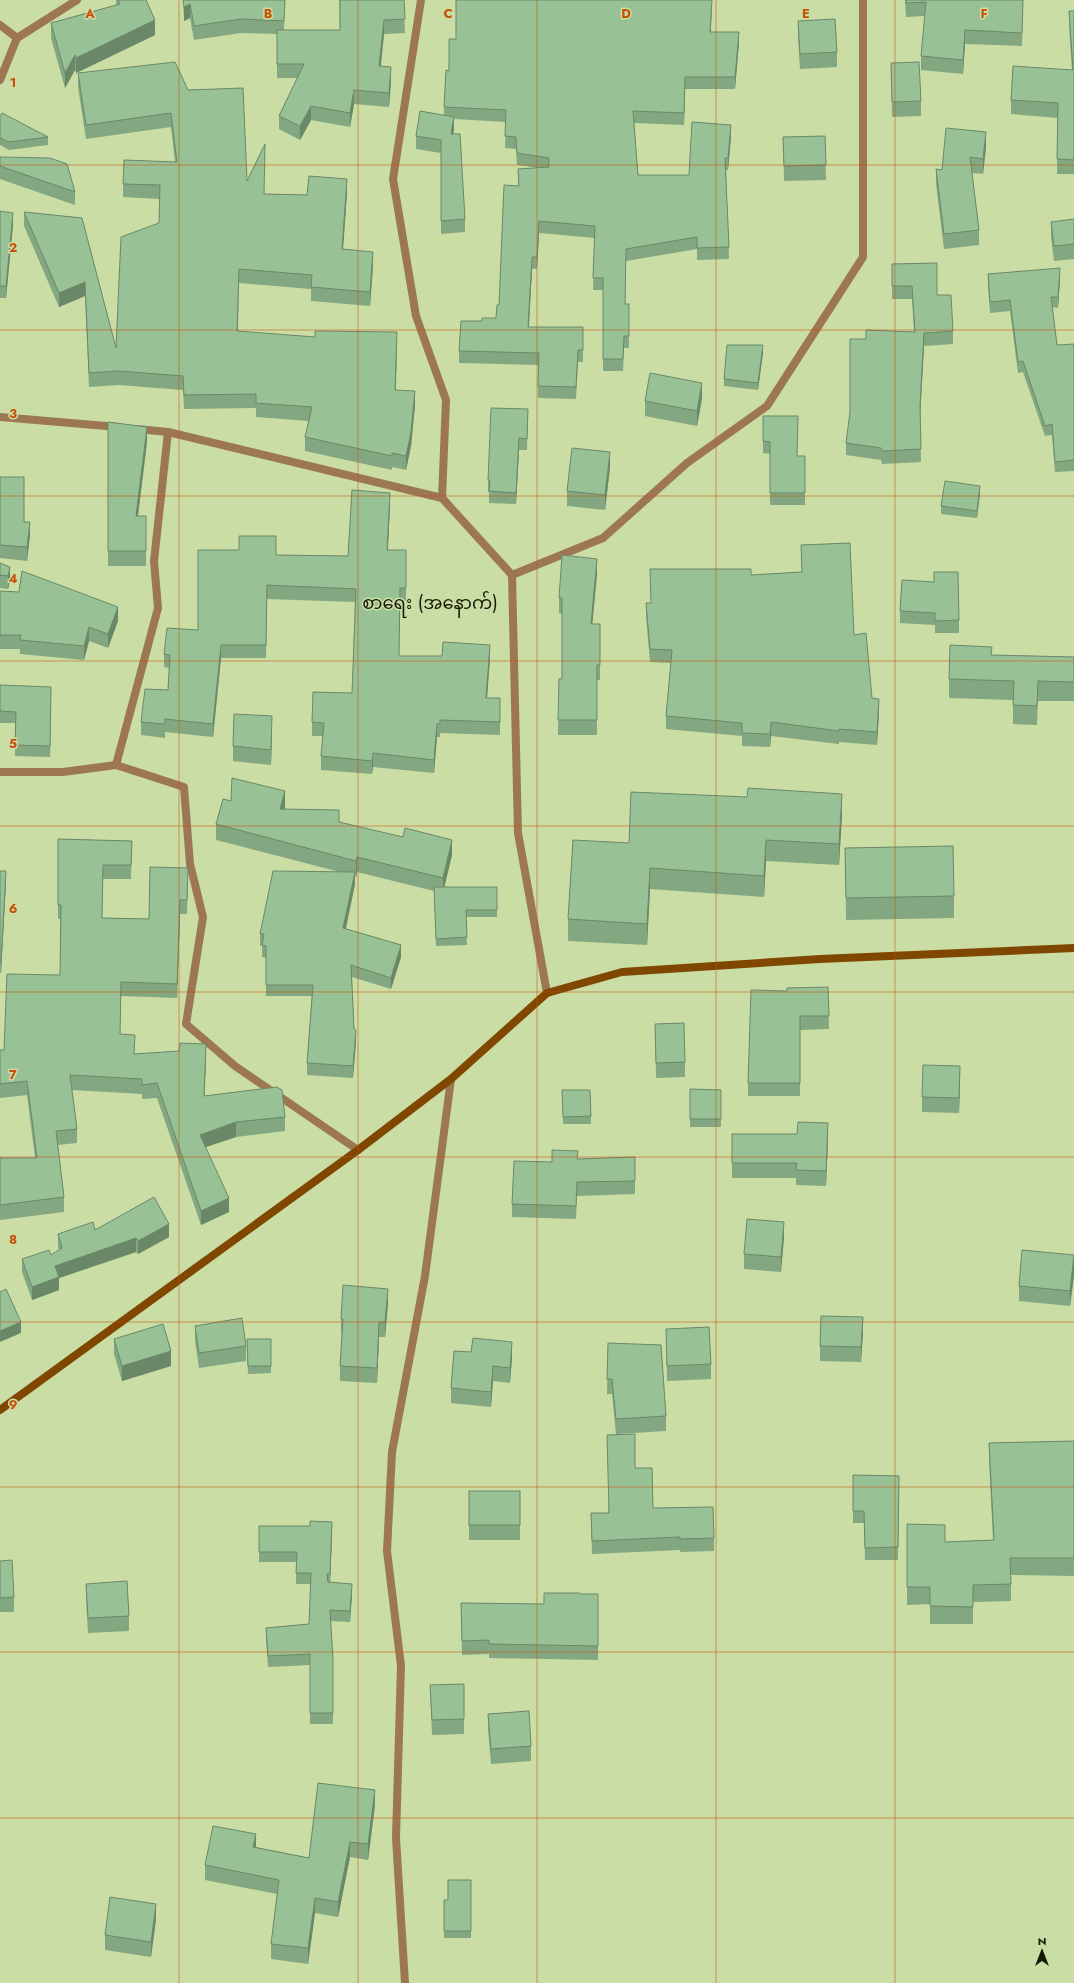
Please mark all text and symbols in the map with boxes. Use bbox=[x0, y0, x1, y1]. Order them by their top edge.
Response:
text: A bbox=[84, 4, 95, 23]
text: B bbox=[264, 4, 273, 23]
text: C bbox=[443, 4, 453, 23]
text: D bbox=[621, 4, 631, 23]
text: E bbox=[802, 4, 810, 23]
text: F bbox=[980, 4, 988, 23]
text: 1 bbox=[10, 73, 16, 92]
text: 2 bbox=[9, 238, 17, 257]
text: 3 bbox=[9, 404, 17, 423]
text: 4 bbox=[8, 569, 18, 588]
district label: စာရေး (အနောက်) bbox=[362, 590, 498, 618]
text: 5 bbox=[9, 734, 17, 753]
text: 6 bbox=[9, 899, 18, 918]
text: 7 bbox=[9, 1065, 17, 1084]
text: 8 bbox=[9, 1230, 17, 1249]
text: 9 bbox=[9, 1395, 18, 1414]
north arrow bbox=[1022, 1931, 1062, 1971]
text: N bbox=[1038, 1933, 1046, 1949]

